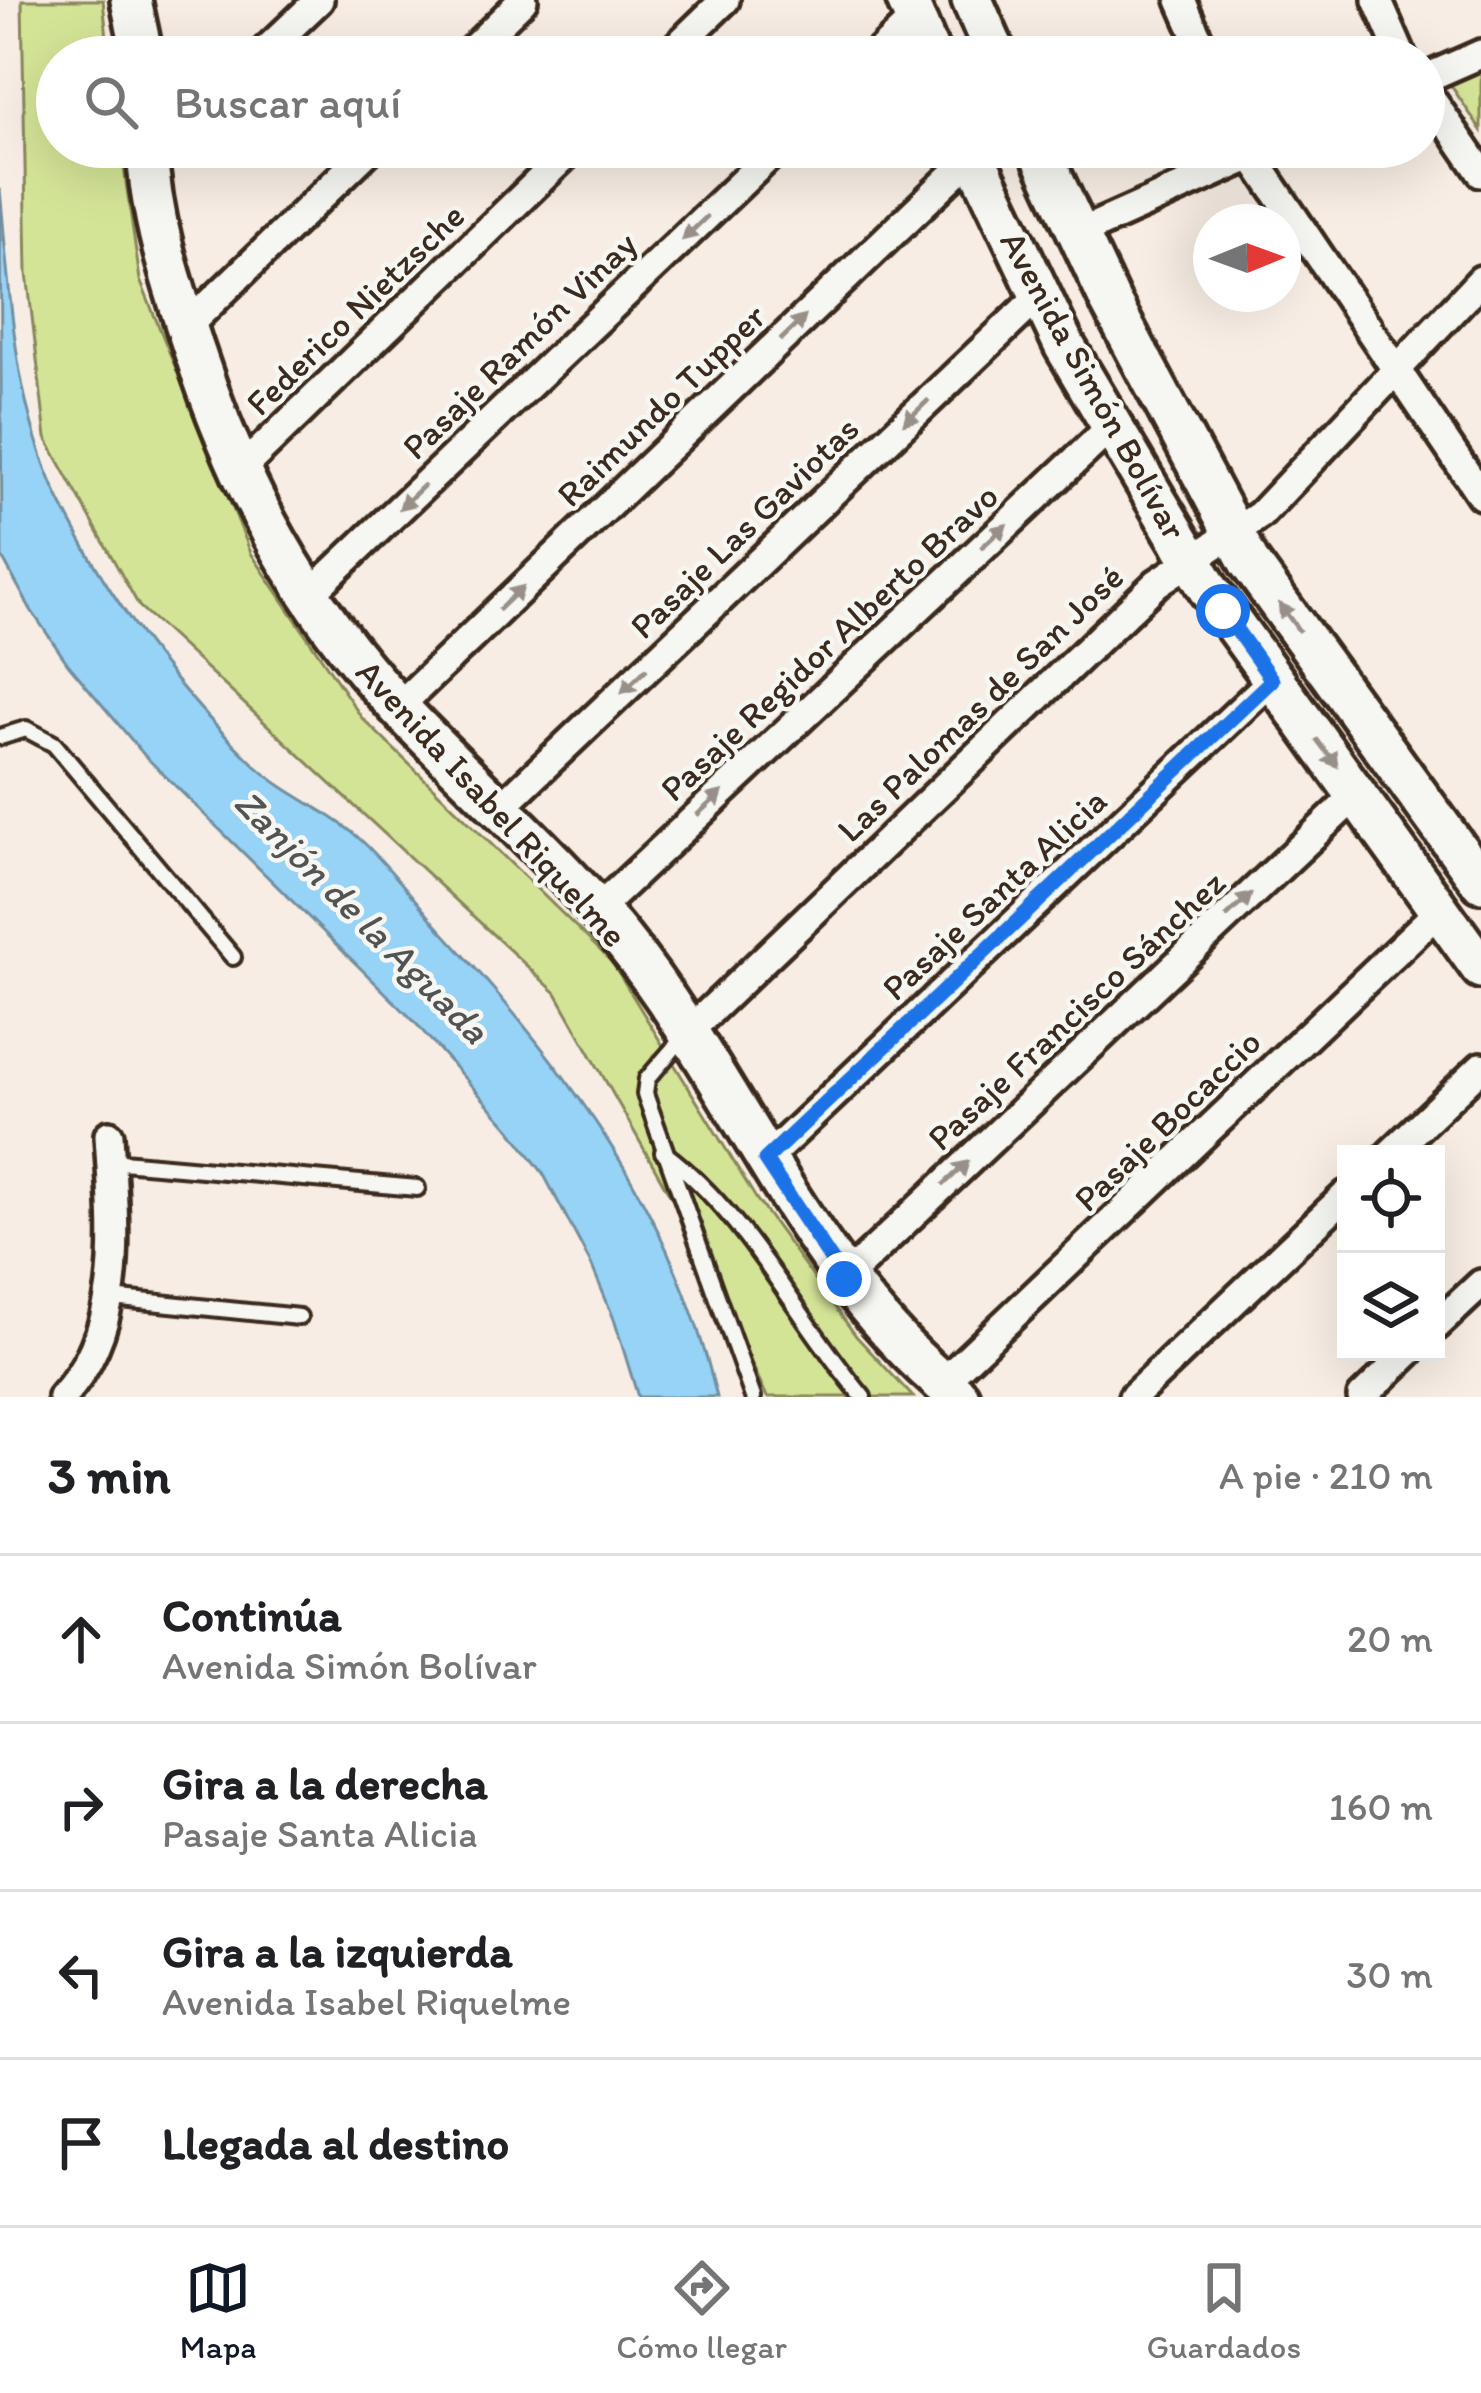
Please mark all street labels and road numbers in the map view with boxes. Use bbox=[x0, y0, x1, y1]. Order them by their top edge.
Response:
street label: Federico Nietzsche bbox=[237, 194, 473, 424]
street label: Pasaje Ramón Vinay bbox=[393, 222, 645, 468]
street label: Avenida Simón Bolívar bbox=[991, 223, 1197, 547]
street label: Raimundo Tupper bbox=[548, 294, 775, 515]
street label: Pasaje Las Gaviotas bbox=[621, 407, 867, 647]
street label: Pasaje Regidor Alberto Bravo bbox=[651, 474, 1007, 810]
street label: Las Palomas de San José bbox=[828, 555, 1132, 851]
street label: Avenida Isabel Riquelme bbox=[348, 650, 636, 956]
street label: Pasaje Santa Alicia bbox=[873, 779, 1115, 1009]
street label: Pasaje Francisco Sánchez bbox=[918, 861, 1234, 1159]
street label: Pasaje Bocaccio bbox=[1065, 1020, 1269, 1220]

